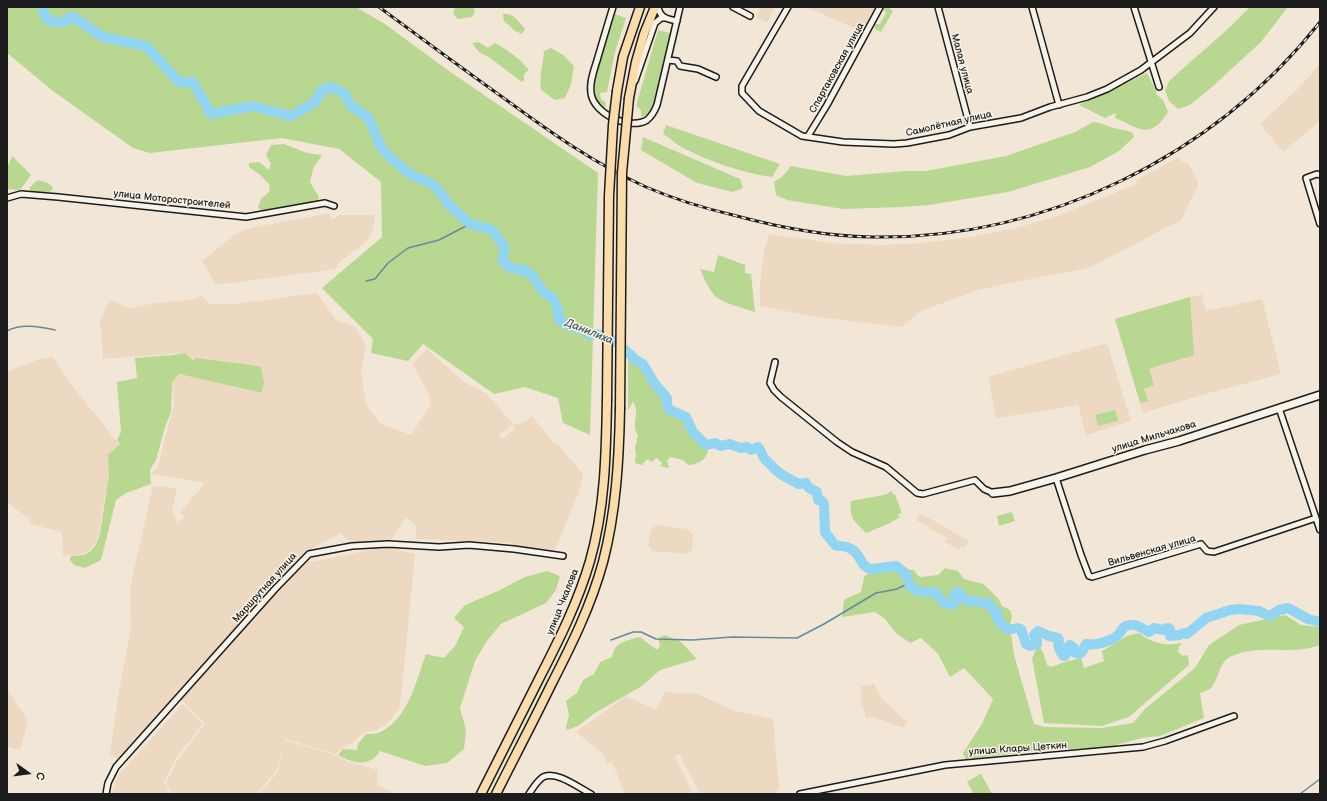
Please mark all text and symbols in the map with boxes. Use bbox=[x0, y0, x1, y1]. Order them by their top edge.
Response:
street label: Спартаковская улица bbox=[807, 21, 867, 115]
street label: Малая улица bbox=[948, 33, 976, 95]
street label: Самолётная улица bbox=[905, 108, 993, 140]
street label: улица Моторостроителей bbox=[113, 188, 231, 212]
water label: Данилиха bbox=[563, 316, 615, 348]
street label: улица Мильчакова bbox=[1110, 418, 1198, 456]
street label: Вильвенская улица bbox=[1107, 533, 1197, 569]
street label: Маршрутная улица bbox=[230, 551, 300, 625]
street label: улица Чкалова bbox=[544, 567, 582, 637]
street label: улица Клары Цеткин bbox=[969, 740, 1067, 758]
north arrow bbox=[8, 753, 48, 793]
text: С bbox=[33, 771, 47, 781]

